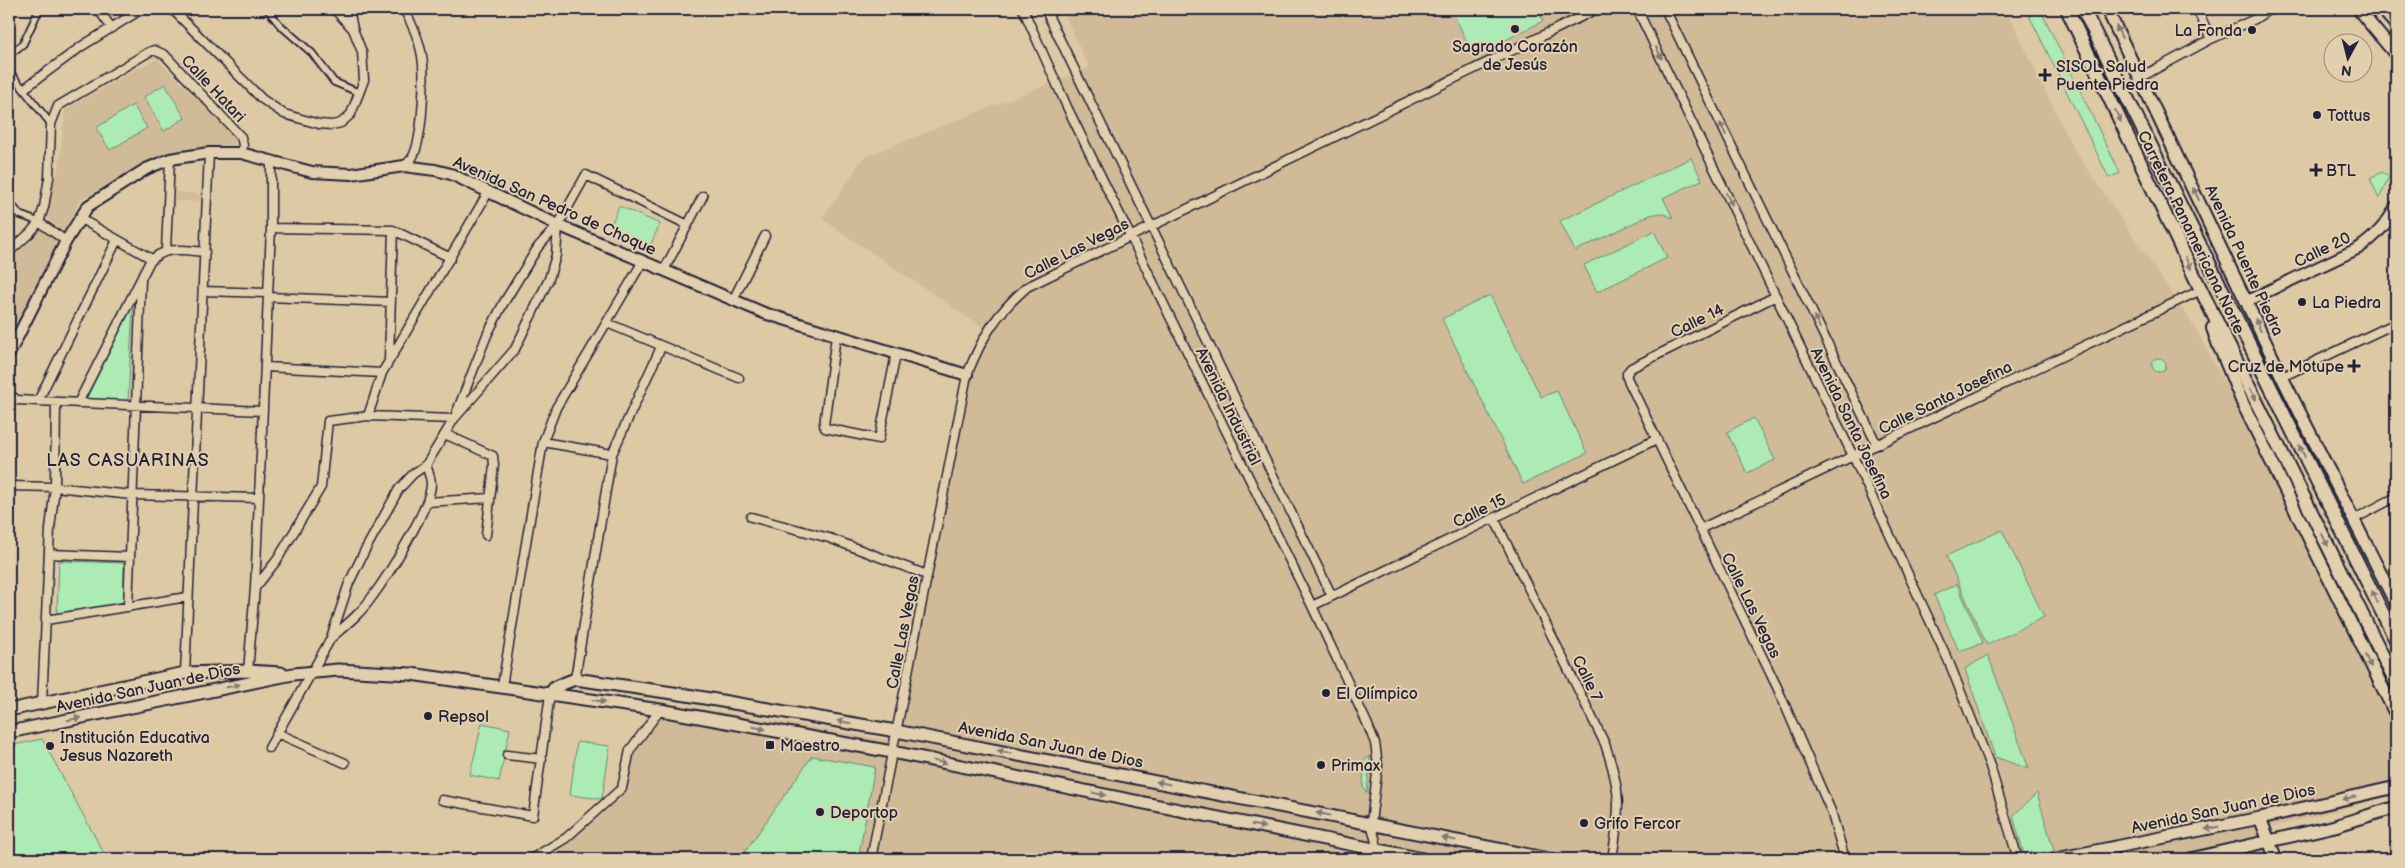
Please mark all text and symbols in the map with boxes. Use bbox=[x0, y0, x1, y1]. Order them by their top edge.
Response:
place label: La Fonda bbox=[2175, 22, 2242, 41]
marker: Sagrado Corazón de Jesús bbox=[1509, 23, 1521, 35]
marker: La Fonda bbox=[2246, 24, 2258, 36]
one-way arrow bbox=[2114, 25, 2122, 39]
north arrow bbox=[2322, 32, 2372, 82]
place label: Sagrado Corazón de Jesús bbox=[1452, 38, 1578, 75]
one-way arrow bbox=[1655, 46, 1663, 60]
street label: Calle Hatari bbox=[177, 51, 249, 127]
place label: SISOL Salud Puente Piedra bbox=[2056, 58, 2159, 95]
text: N bbox=[2340, 61, 2353, 79]
marker: SISOL Salud Puente Piedra bbox=[2038, 68, 2052, 82]
place label: Tottus bbox=[2327, 107, 2370, 126]
one-way arrow bbox=[2115, 109, 2123, 123]
marker: Tottus bbox=[2311, 109, 2323, 121]
one-way arrow bbox=[1719, 122, 1727, 136]
street label: Carretera Panamericana Norte bbox=[2133, 128, 2248, 338]
street label: Avenida San Pedro de Choque bbox=[450, 153, 659, 260]
place label: BTL bbox=[2326, 162, 2357, 181]
marker: BTL bbox=[2310, 164, 2322, 176]
street label: Avenida Puente Piedra bbox=[2200, 182, 2287, 339]
one-way arrow bbox=[2192, 187, 2200, 201]
one-way arrow bbox=[1725, 192, 1733, 206]
street label: Calle Las Vegas bbox=[1021, 215, 1132, 284]
street label: Calle 20 bbox=[2291, 229, 2354, 272]
one-way arrow bbox=[2184, 255, 2193, 270]
place label: La Piedra bbox=[2312, 294, 2381, 313]
marker: La Piedra bbox=[2296, 296, 2308, 308]
street label: Calle 14 bbox=[1668, 300, 1728, 342]
one-way arrow bbox=[1813, 315, 1821, 329]
one-way arrow bbox=[2254, 318, 2262, 332]
street label: Avenida Industrial bbox=[1191, 345, 1264, 469]
street label: Avenida Santa Josefina bbox=[1806, 345, 1896, 503]
street label: Calle Santa Josefina bbox=[1876, 358, 2015, 439]
place label: Cruz de Motupe bbox=[2228, 358, 2345, 377]
marker: Cruz de Motupe bbox=[2348, 360, 2360, 372]
one-way arrow bbox=[2249, 387, 2257, 401]
one-way arrow bbox=[2298, 444, 2306, 458]
district label: LAS CASUARINAS bbox=[46, 450, 210, 471]
street label: Calle 15 bbox=[1450, 490, 1509, 532]
one-way arrow bbox=[2321, 532, 2329, 547]
street label: Calle Las Vegas bbox=[1717, 550, 1784, 662]
street label: Calle Las Vegas bbox=[883, 574, 924, 691]
one-way arrow bbox=[2370, 589, 2379, 604]
street label: Calle 7 bbox=[1567, 653, 1606, 705]
one-way arrow bbox=[2364, 653, 2372, 668]
street label: Avenida San Juan de Dios bbox=[55, 660, 242, 717]
one-way arrow bbox=[225, 682, 240, 690]
place label: El Olímpico bbox=[1336, 685, 1418, 704]
marker: El Olímpico bbox=[1320, 687, 1332, 699]
one-way arrow bbox=[591, 697, 607, 705]
place label: Repsol bbox=[438, 708, 489, 727]
marker: Repsol bbox=[422, 710, 434, 722]
one-way arrow bbox=[66, 714, 82, 722]
one-way arrow bbox=[836, 717, 852, 725]
street label: Avenida San Juan de Dios bbox=[957, 718, 1145, 773]
one-way arrow bbox=[751, 725, 767, 733]
place label: Institución Educativa Jesus Nazareth bbox=[60, 729, 210, 766]
place label: Maestro bbox=[780, 737, 840, 756]
marker: Maestro bbox=[764, 739, 776, 751]
marker: Institución Educativa Jesus Nazareth bbox=[44, 740, 56, 752]
one-way arrow bbox=[996, 748, 1011, 756]
place label: Primax bbox=[1331, 757, 1381, 776]
one-way arrow bbox=[932, 758, 947, 766]
marker: Primax bbox=[1315, 759, 1327, 771]
one-way arrow bbox=[1155, 778, 1171, 786]
street label: Avenida San Juan de Dios bbox=[2130, 781, 2317, 838]
one-way arrow bbox=[1092, 790, 1107, 798]
one-way arrow bbox=[2341, 794, 2356, 802]
place label: Deportop bbox=[830, 804, 898, 823]
marker: Deportop bbox=[814, 806, 826, 818]
one-way arrow bbox=[1315, 810, 1330, 818]
place label: Grifo Fercor bbox=[1594, 815, 1681, 834]
marker: Grifo Fercor bbox=[1578, 817, 1590, 829]
one-way arrow bbox=[1251, 822, 1266, 830]
one-way arrow bbox=[2204, 824, 2219, 832]
one-way arrow bbox=[1441, 835, 1457, 843]

